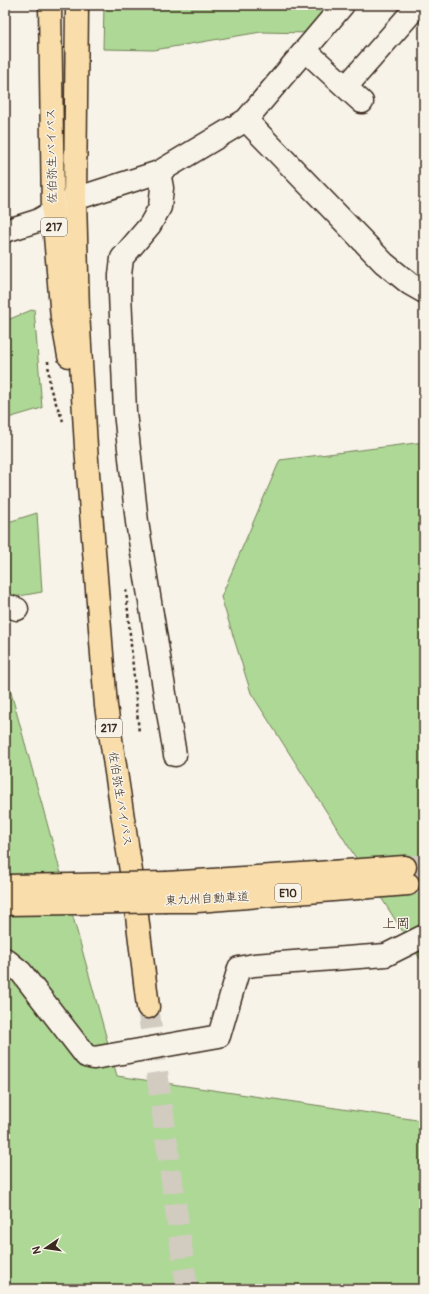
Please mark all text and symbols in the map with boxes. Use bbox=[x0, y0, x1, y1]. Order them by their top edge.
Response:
street label: 佐伯弥生バイパス bbox=[44, 108, 60, 204]
road number: 217 bbox=[41, 218, 67, 236]
road number: 217 bbox=[96, 719, 122, 737]
street label: 佐伯弥生バイパス bbox=[105, 751, 135, 847]
road number: E10 bbox=[275, 884, 301, 902]
street label: 東九州自動車道 bbox=[165, 889, 249, 909]
district label: 上岡 bbox=[382, 915, 410, 932]
north arrow bbox=[26, 1228, 66, 1268]
text: N bbox=[29, 1245, 44, 1255]

